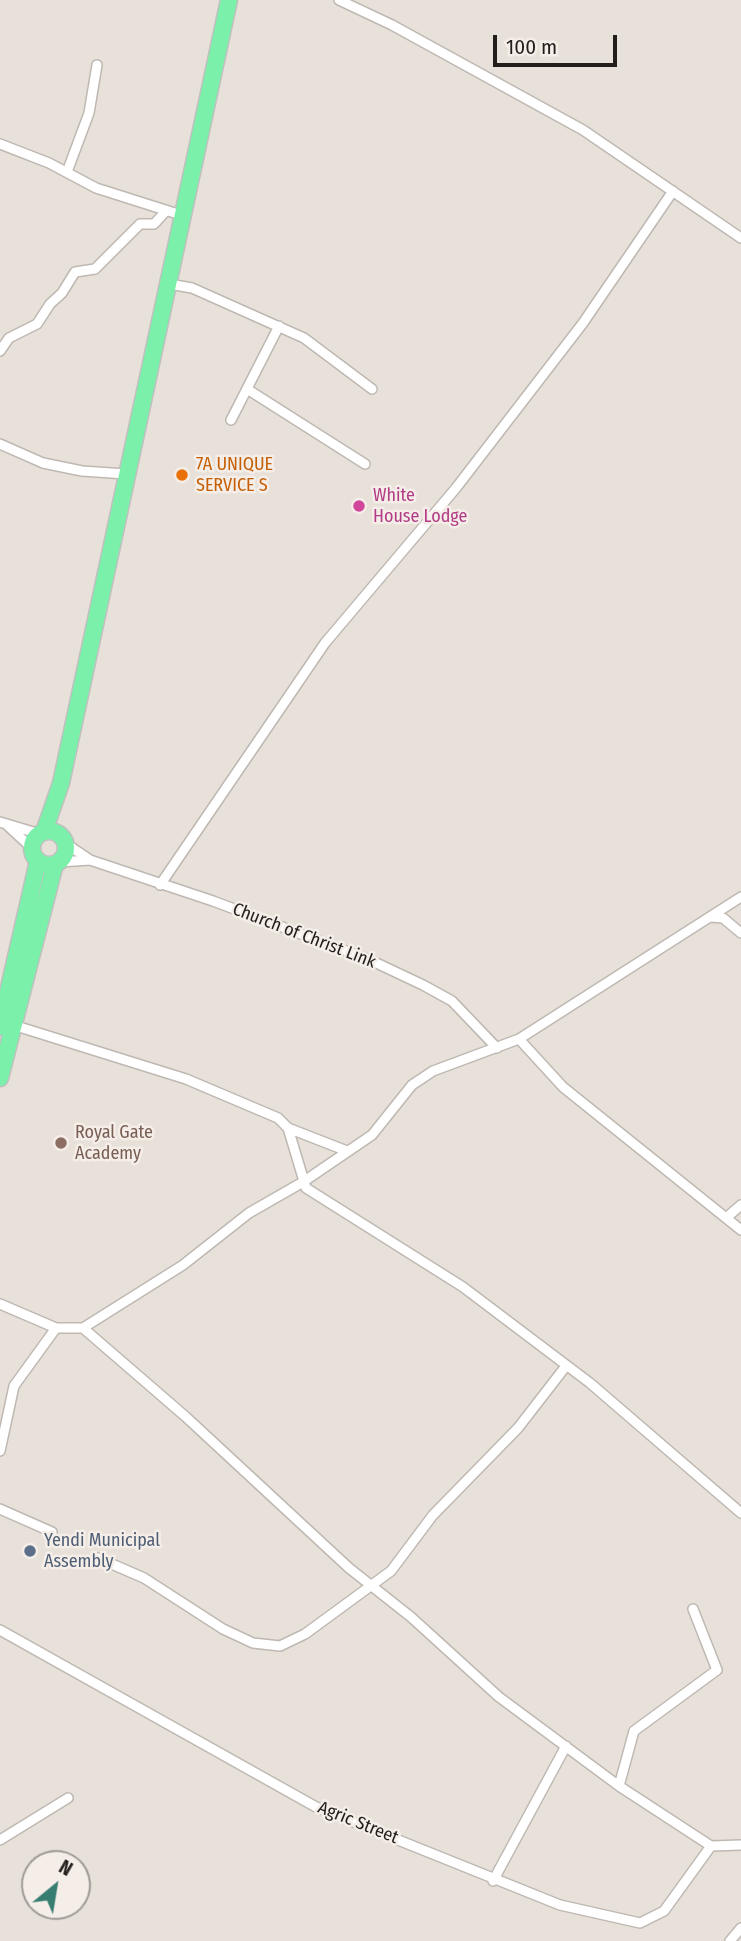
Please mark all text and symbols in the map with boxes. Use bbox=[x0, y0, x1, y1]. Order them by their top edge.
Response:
scale bar bbox=[496, 21, 620, 65]
text: 100 m bbox=[506, 34, 557, 60]
place label: 7A UNIQUE SERVICE S bbox=[196, 454, 273, 496]
marker: 7A UNIQUE SERVICE S bbox=[174, 467, 190, 483]
place label: White House Lodge bbox=[373, 485, 467, 528]
marker: White House Lodge bbox=[351, 498, 367, 514]
street label: Church of Christ Link bbox=[229, 899, 379, 973]
place label: Royal Gate Academy bbox=[75, 1122, 153, 1164]
marker: Royal Gate Academy bbox=[53, 1135, 69, 1151]
place label: Yendi Municipal Assembly bbox=[44, 1530, 160, 1572]
marker: Yendi Municipal Assembly bbox=[22, 1543, 38, 1559]
street label: Agric Street bbox=[315, 1797, 401, 1849]
north arrow bbox=[21, 1850, 91, 1920]
text: N bbox=[55, 1855, 76, 1881]

